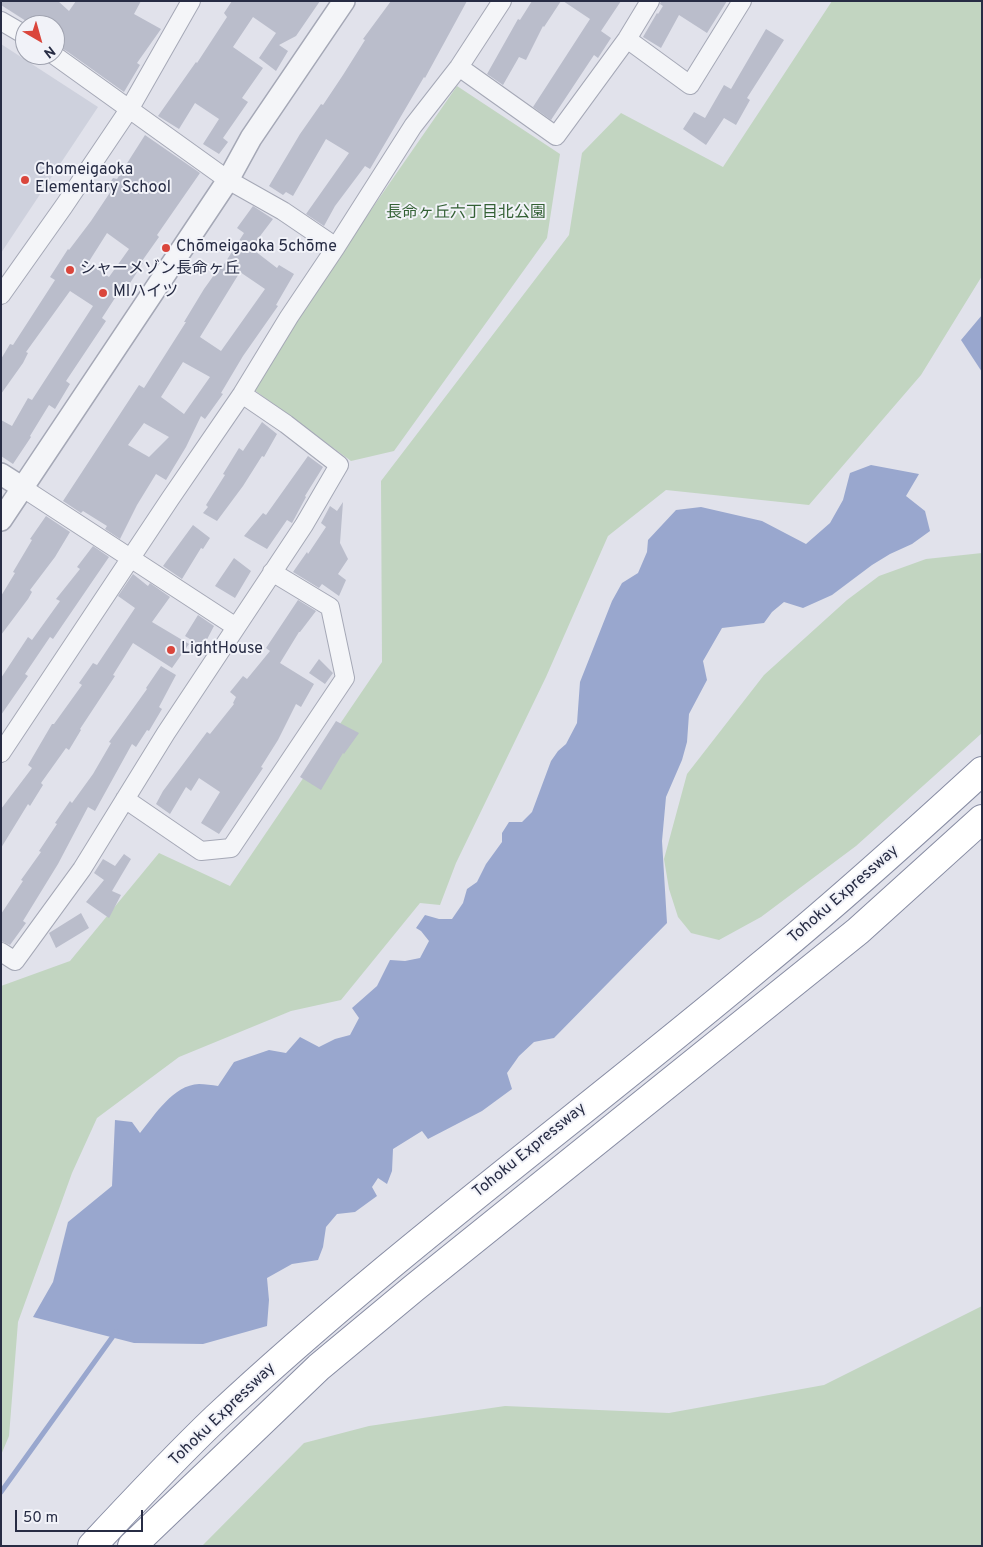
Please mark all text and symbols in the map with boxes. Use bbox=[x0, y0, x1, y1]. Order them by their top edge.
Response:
north arrow bbox=[15, 15, 65, 65]
text: N bbox=[40, 42, 58, 61]
place label: Chomeigaoka Elementary School bbox=[35, 161, 171, 199]
marker: Chomeigaoka Elementary School bbox=[19, 174, 31, 186]
park label: 長命ヶ丘六丁目北公園 bbox=[386, 204, 546, 224]
place label: Chōmeigaoka 5chōme bbox=[176, 238, 337, 258]
marker: Chōmeigaoka 5chōme bbox=[160, 242, 172, 254]
place label: シャーメゾン長命ヶ丘 bbox=[80, 260, 240, 280]
marker: シャーメゾン長命ヶ丘 bbox=[64, 264, 76, 276]
place label: MIハイツ bbox=[113, 283, 178, 303]
marker: MIハイツ bbox=[97, 287, 109, 299]
place label: LightHouse bbox=[181, 640, 263, 660]
marker: LightHouse bbox=[165, 644, 177, 656]
street label: Tohoku Expressway bbox=[785, 842, 903, 948]
street label: Tohoku Expressway bbox=[469, 1099, 591, 1203]
street label: Tohoku Expressway bbox=[166, 1359, 280, 1471]
scale bar bbox=[18, 1500, 145, 1532]
text: 50 m bbox=[23, 1509, 58, 1528]

